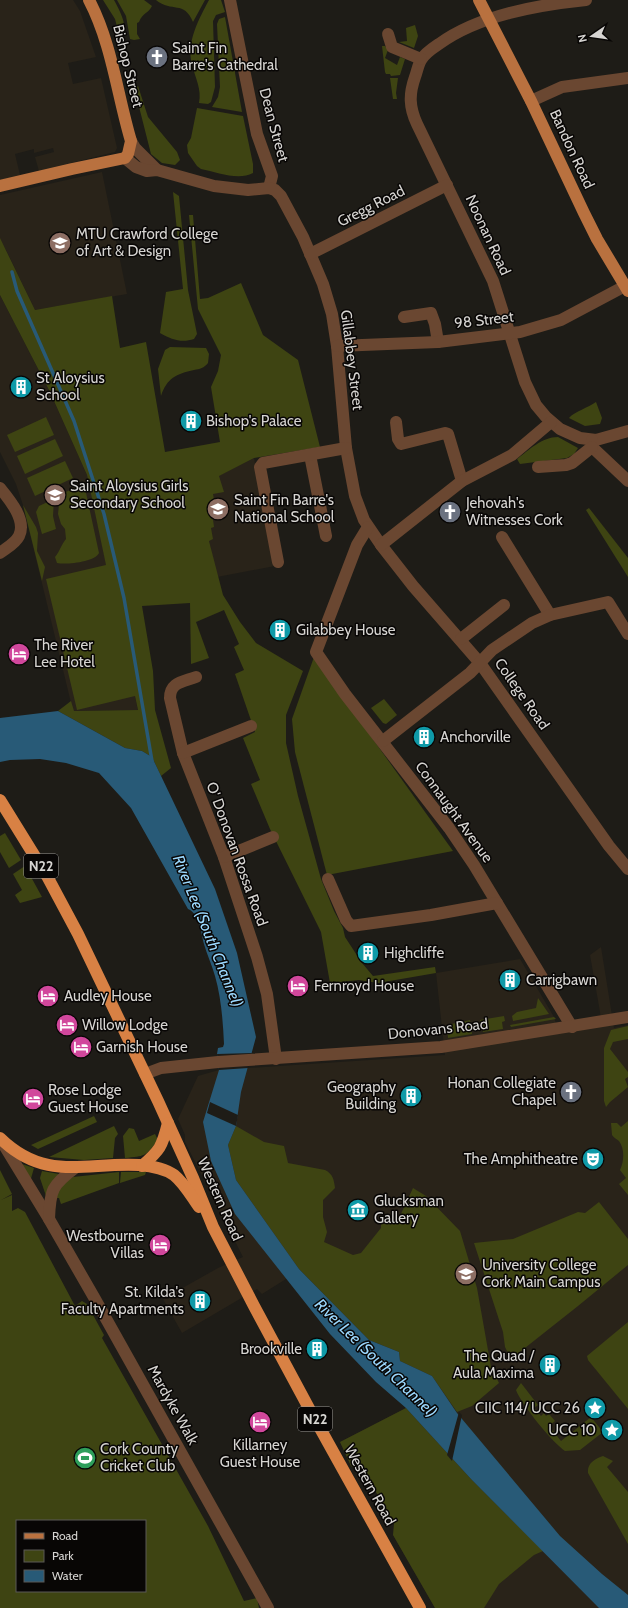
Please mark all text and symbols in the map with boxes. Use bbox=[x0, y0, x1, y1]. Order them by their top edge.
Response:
north arrow bbox=[572, 16, 612, 56]
street label: Bishop Street bbox=[109, 23, 147, 109]
text: N bbox=[575, 33, 590, 44]
place label: Saint Fin Barre's Cathedral bbox=[172, 39, 278, 74]
church icon: Saint Fin Barre's Cathedral bbox=[144, 44, 170, 70]
street label: Dean Street bbox=[255, 86, 293, 164]
street label: Bandon Road bbox=[546, 106, 598, 192]
street label: Gregg Road bbox=[334, 181, 408, 231]
street label: Noonan Road bbox=[462, 192, 514, 278]
place label: MTU Crawford College of Art & Design bbox=[76, 225, 218, 260]
school or university icon: MTU Crawford College of Art & Design bbox=[47, 230, 73, 256]
street label: 98 Street bbox=[453, 307, 515, 333]
street label: Gillabbey Street bbox=[337, 309, 367, 411]
place label: St Aloysius School bbox=[36, 369, 105, 404]
building icon: St Aloysius School bbox=[8, 374, 34, 400]
building icon: Bishop's Palace bbox=[178, 408, 204, 434]
place label: Bishop's Palace bbox=[206, 412, 302, 430]
place label: Saint Aloysius Girls Secondary School bbox=[70, 477, 189, 512]
school or university icon: Saint Aloysius Girls Secondary School bbox=[42, 482, 68, 508]
place label: Saint Fin Barre's National School bbox=[234, 491, 335, 526]
place label: Jehovah's Witnesses Cork bbox=[465, 494, 563, 529]
school or university icon: Saint Fin Barre's National School bbox=[205, 496, 231, 522]
church icon: Jehovah's Witnesses Cork bbox=[437, 499, 463, 525]
building icon: Gilabbey House bbox=[267, 617, 293, 643]
place label: Gilabbey House bbox=[296, 621, 396, 639]
place label: The River Lee Hotel bbox=[34, 636, 95, 671]
hotel icon: The River Lee Hotel bbox=[6, 641, 32, 667]
street label: College Road bbox=[491, 655, 553, 733]
building icon: Anchorville bbox=[411, 724, 437, 750]
place label: Anchorville bbox=[440, 728, 511, 746]
street label: Connaught Avenue bbox=[411, 758, 497, 866]
street label: O' Donovan Rossa Road bbox=[203, 780, 271, 928]
water label: River Lee (South Channel) bbox=[169, 852, 247, 1010]
road number: N22 bbox=[24, 854, 58, 878]
building icon: Highcliffe bbox=[355, 940, 381, 966]
place label: Highcliffe bbox=[384, 944, 445, 962]
building icon: Carrigbawn bbox=[497, 967, 523, 993]
place label: Carrigbawn bbox=[526, 971, 597, 989]
hotel icon: Fernroyd House bbox=[285, 973, 311, 999]
place label: Fernroyd House bbox=[314, 977, 414, 995]
hotel icon: Audley House bbox=[35, 983, 61, 1009]
place label: Audley House bbox=[64, 987, 152, 1005]
hotel icon: Willow Lodge bbox=[54, 1012, 80, 1038]
street label: Donovans Road bbox=[387, 1015, 489, 1043]
place label: Willow Lodge bbox=[82, 1016, 168, 1034]
hotel icon: Garnish House bbox=[68, 1034, 94, 1060]
place label: Garnish House bbox=[96, 1038, 188, 1056]
place label: Honan Collegiate Chapel bbox=[447, 1074, 556, 1109]
place label: Geography Building bbox=[327, 1078, 397, 1113]
church icon: Honan Collegiate Chapel bbox=[558, 1079, 584, 1105]
place label: Rose Lodge Guest House bbox=[48, 1081, 129, 1116]
building icon: Geography Building bbox=[398, 1083, 424, 1109]
hotel icon: Rose Lodge Guest House bbox=[20, 1086, 46, 1112]
theatre icon: The Amphitheatre bbox=[580, 1146, 606, 1172]
place label: The Amphitheatre bbox=[464, 1150, 578, 1168]
street label: Western Road bbox=[194, 1155, 246, 1243]
place label: Glucksman Gallery bbox=[374, 1192, 444, 1227]
museum icon: Glucksman Gallery bbox=[345, 1197, 371, 1223]
place label: Westbourne Villas bbox=[66, 1227, 144, 1262]
hotel icon: Westbourne Villas bbox=[147, 1232, 173, 1258]
place label: University College Cork Main Campus bbox=[482, 1256, 600, 1291]
school or university icon: University College Cork Main Campus bbox=[453, 1261, 479, 1287]
place label: St. Kilda's Faculty Apartments bbox=[61, 1283, 184, 1318]
building icon: St. Kilda's Faculty Apartments bbox=[187, 1288, 213, 1314]
water label: River Lee (South Channel) bbox=[311, 1295, 441, 1421]
building icon: Brookville bbox=[304, 1336, 330, 1362]
place label: Brookville bbox=[240, 1340, 302, 1358]
place label: The Quad / Aula Maxima bbox=[453, 1347, 535, 1382]
building icon: The Quad / Aula Maxima bbox=[537, 1352, 563, 1378]
street label: Mardyke Walk bbox=[144, 1362, 202, 1448]
place icon: CIIC 114/ UCC 26 bbox=[582, 1395, 608, 1421]
place label: CIIC 114/ UCC 26 bbox=[475, 1399, 580, 1417]
road number: N22 bbox=[298, 1407, 332, 1431]
hotel icon: Killarney Guest House bbox=[247, 1409, 273, 1435]
place icon: UCC 10 bbox=[599, 1417, 625, 1443]
place label: UCC 10 bbox=[548, 1421, 596, 1439]
place label: Killarney Guest House bbox=[220, 1436, 301, 1471]
place label: Cork County Cricket Club bbox=[100, 1440, 179, 1475]
street label: Western Road bbox=[341, 1442, 399, 1528]
sports icon: Cork County Cricket Club bbox=[72, 1445, 98, 1471]
legend bbox=[16, 1520, 146, 1592]
text: Road bbox=[52, 1528, 78, 1543]
text: Park bbox=[52, 1548, 74, 1563]
text: Water bbox=[52, 1568, 83, 1583]

